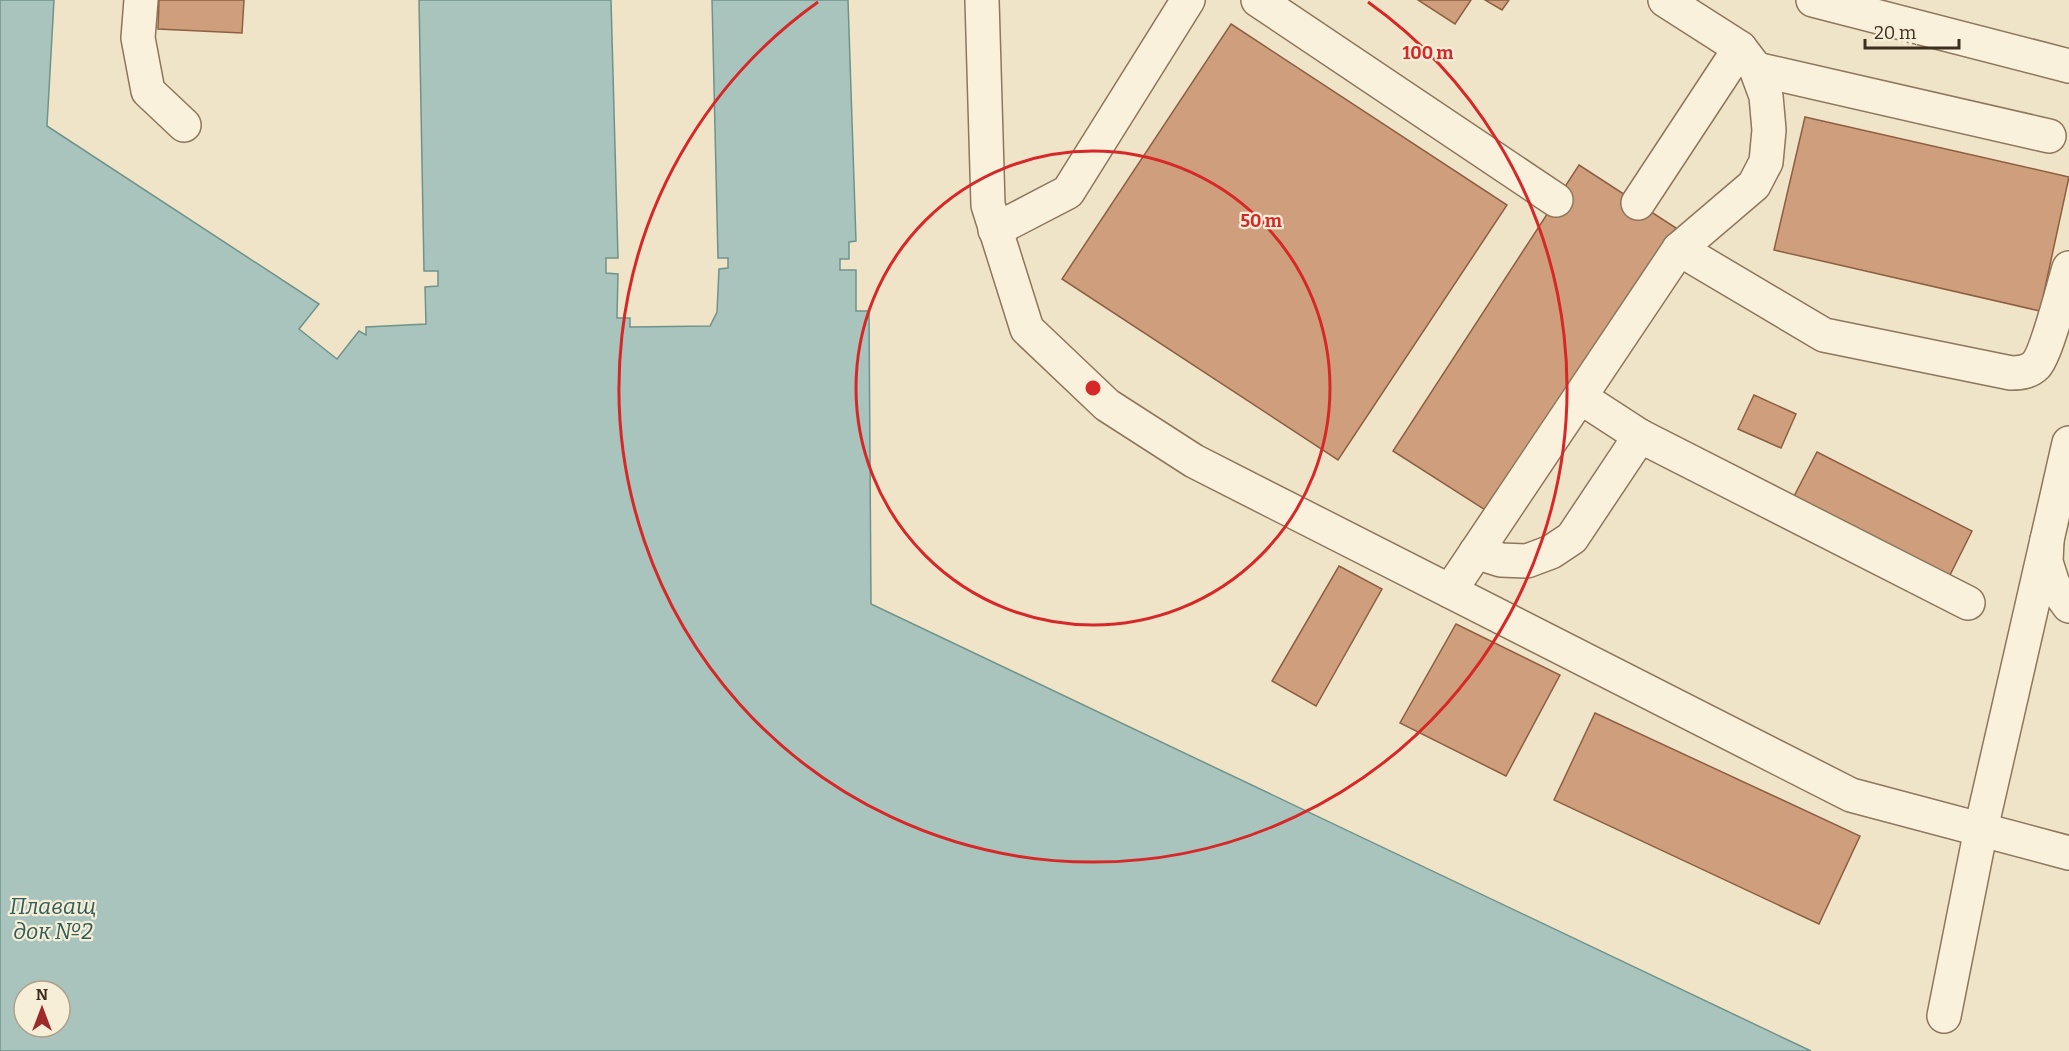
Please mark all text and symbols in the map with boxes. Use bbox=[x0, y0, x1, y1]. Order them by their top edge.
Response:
scale bar bbox=[1865, 12, 1960, 50]
text: 20 m bbox=[1874, 22, 1916, 44]
text: 100 m bbox=[1402, 42, 1454, 64]
text: 50 m bbox=[1240, 210, 1282, 232]
centre of rings bbox=[1083, 378, 1103, 398]
water label: Плаващ док №2 bbox=[9, 893, 97, 945]
north arrow bbox=[12, 979, 72, 1039]
text: N bbox=[36, 985, 48, 1004]

